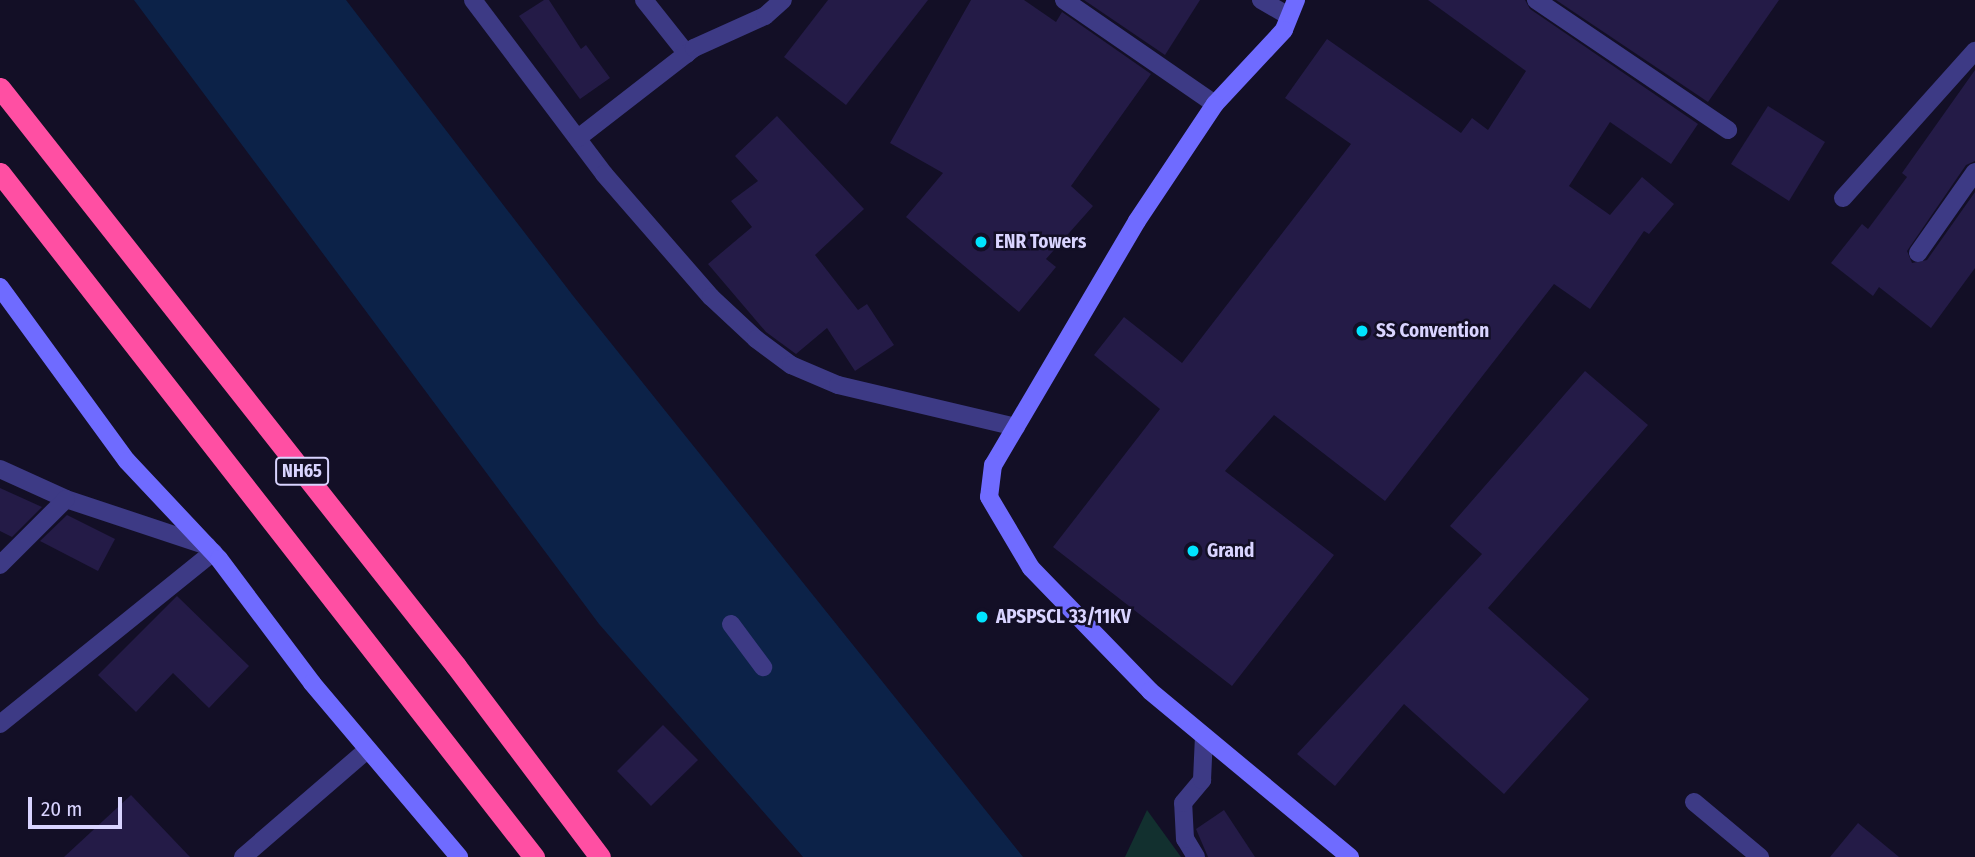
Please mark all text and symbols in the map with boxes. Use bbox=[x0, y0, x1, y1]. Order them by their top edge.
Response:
place label: ENR Towers bbox=[995, 231, 1086, 253]
marker: ENR Towers bbox=[973, 234, 989, 250]
place label: SS Convention bbox=[1376, 320, 1489, 342]
marker: SS Convention bbox=[1354, 323, 1370, 339]
road number: NH65 bbox=[274, 457, 330, 486]
place label: Grand bbox=[1207, 540, 1254, 562]
marker: Grand bbox=[1185, 543, 1201, 559]
place label: APSPSCL 33/11KV bbox=[996, 606, 1131, 628]
marker: APSPSCL 33/11KV bbox=[974, 609, 990, 625]
scale bar bbox=[32, 784, 126, 828]
text: 20 m bbox=[41, 796, 82, 822]

